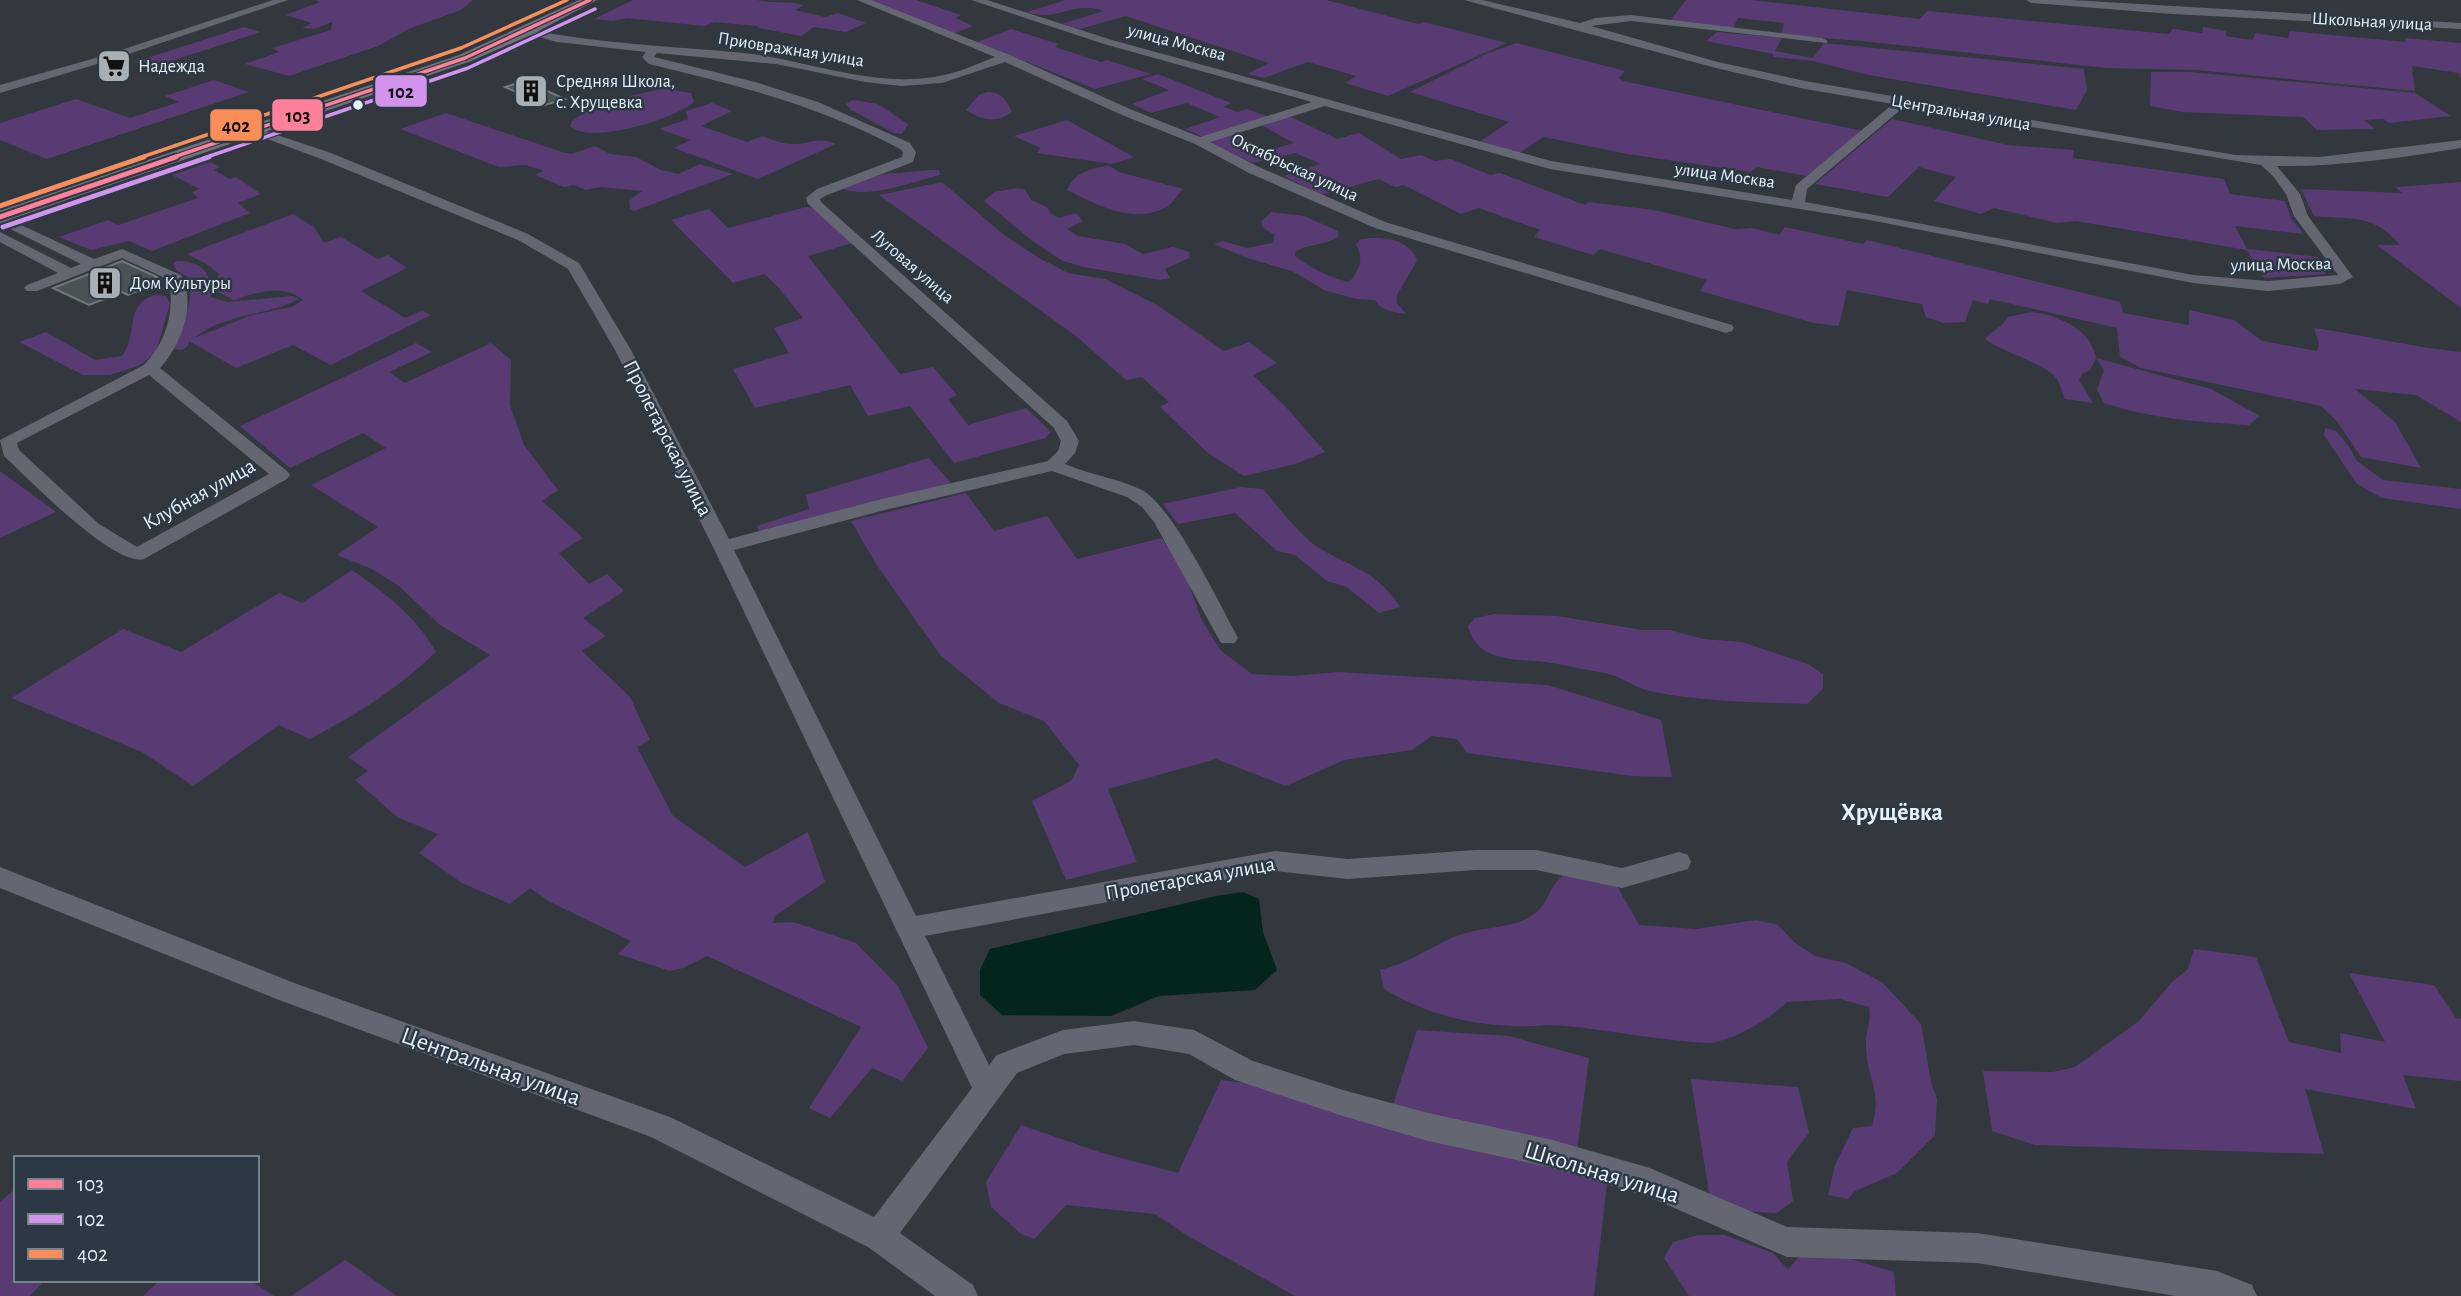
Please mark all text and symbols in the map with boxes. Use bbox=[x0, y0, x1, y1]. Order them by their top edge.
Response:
street label: Школьная улица bbox=[2311, 10, 2433, 34]
street label: улица Москва bbox=[1125, 21, 1228, 65]
street label: Приовражная улица bbox=[716, 30, 865, 70]
supermarket icon: Надежда bbox=[95, 47, 133, 85]
place label: Надежда bbox=[138, 58, 205, 76]
building icon: Средняя Школа, с. Хрущевка bbox=[512, 72, 550, 110]
place label: Средняя Школа, с. Хрущевка bbox=[556, 73, 675, 112]
line badge: 102 bbox=[374, 74, 428, 108]
text: 102 bbox=[388, 83, 414, 102]
street label: Центральная улица bbox=[1890, 92, 2032, 134]
line badge: 103 bbox=[271, 98, 324, 132]
unlabelled marker bbox=[351, 98, 365, 112]
text: 103 bbox=[286, 107, 310, 126]
line badge: 402 bbox=[209, 108, 263, 142]
text: 402 bbox=[222, 117, 250, 136]
street label: Октябрьская улица bbox=[1228, 130, 1361, 205]
street label: улица Москва bbox=[1673, 160, 1776, 192]
street label: Луговая улица bbox=[868, 226, 957, 307]
street label: улица Москва bbox=[2229, 255, 2332, 275]
building icon: Дом Культуры bbox=[86, 264, 124, 302]
place label: Дом Культуры bbox=[130, 275, 231, 293]
street label: Пролетарская улица bbox=[619, 357, 716, 520]
street label: Клубная улица bbox=[140, 455, 259, 534]
district label: Хрущёвка bbox=[1841, 801, 1943, 825]
street label: Пролетарская улица bbox=[1104, 853, 1277, 904]
street label: Центральная улица bbox=[398, 1023, 584, 1111]
street label: Школьная улица bbox=[1521, 1138, 1682, 1208]
legend bbox=[14, 1156, 259, 1282]
text: 103 bbox=[77, 1174, 104, 1195]
text: 102 bbox=[77, 1209, 105, 1230]
text: 402 bbox=[77, 1244, 108, 1265]

